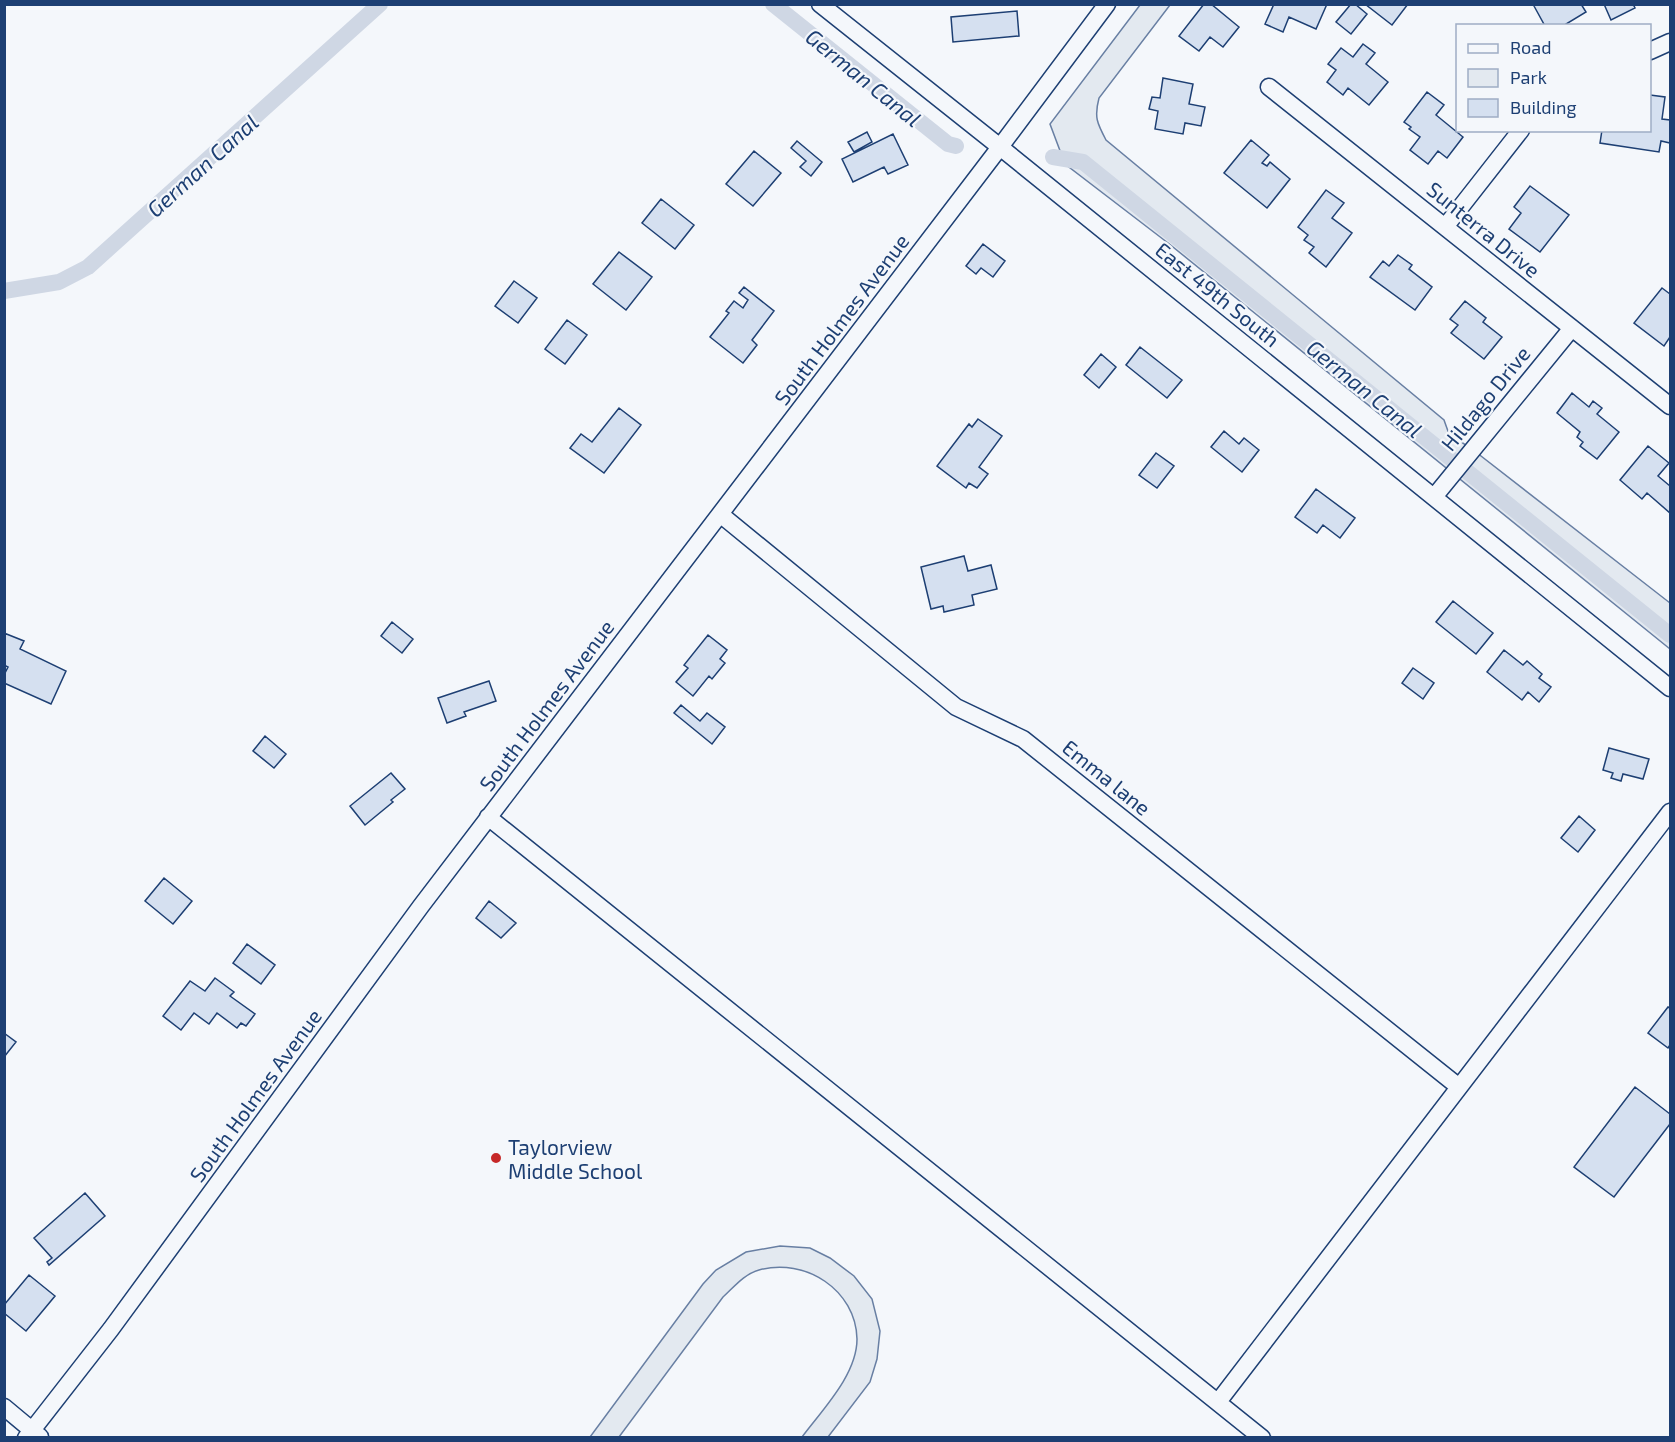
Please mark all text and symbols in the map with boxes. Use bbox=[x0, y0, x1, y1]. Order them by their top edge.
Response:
water label: German Canal bbox=[801, 23, 927, 131]
legend bbox=[1456, 24, 1651, 132]
text: Road bbox=[1510, 36, 1551, 58]
text: Park bbox=[1510, 66, 1547, 88]
text: Building bbox=[1510, 96, 1577, 118]
water label: German Canal bbox=[141, 108, 263, 222]
street label: Sunterra Drive bbox=[1422, 176, 1546, 282]
street label: South Holmes Avenue bbox=[769, 229, 913, 409]
street label: East 49th South bbox=[1151, 236, 1285, 352]
water label: German Canal bbox=[1302, 334, 1428, 442]
street label: Hildago Drive bbox=[1435, 341, 1535, 455]
street label: South Holmes Avenue bbox=[474, 615, 618, 795]
street label: Emma lane bbox=[1058, 734, 1156, 820]
street label: South Holmes Avenue bbox=[184, 1004, 326, 1186]
place label: Taylorview Middle School bbox=[508, 1134, 643, 1183]
marker: Taylorview Middle School bbox=[489, 1151, 503, 1165]

